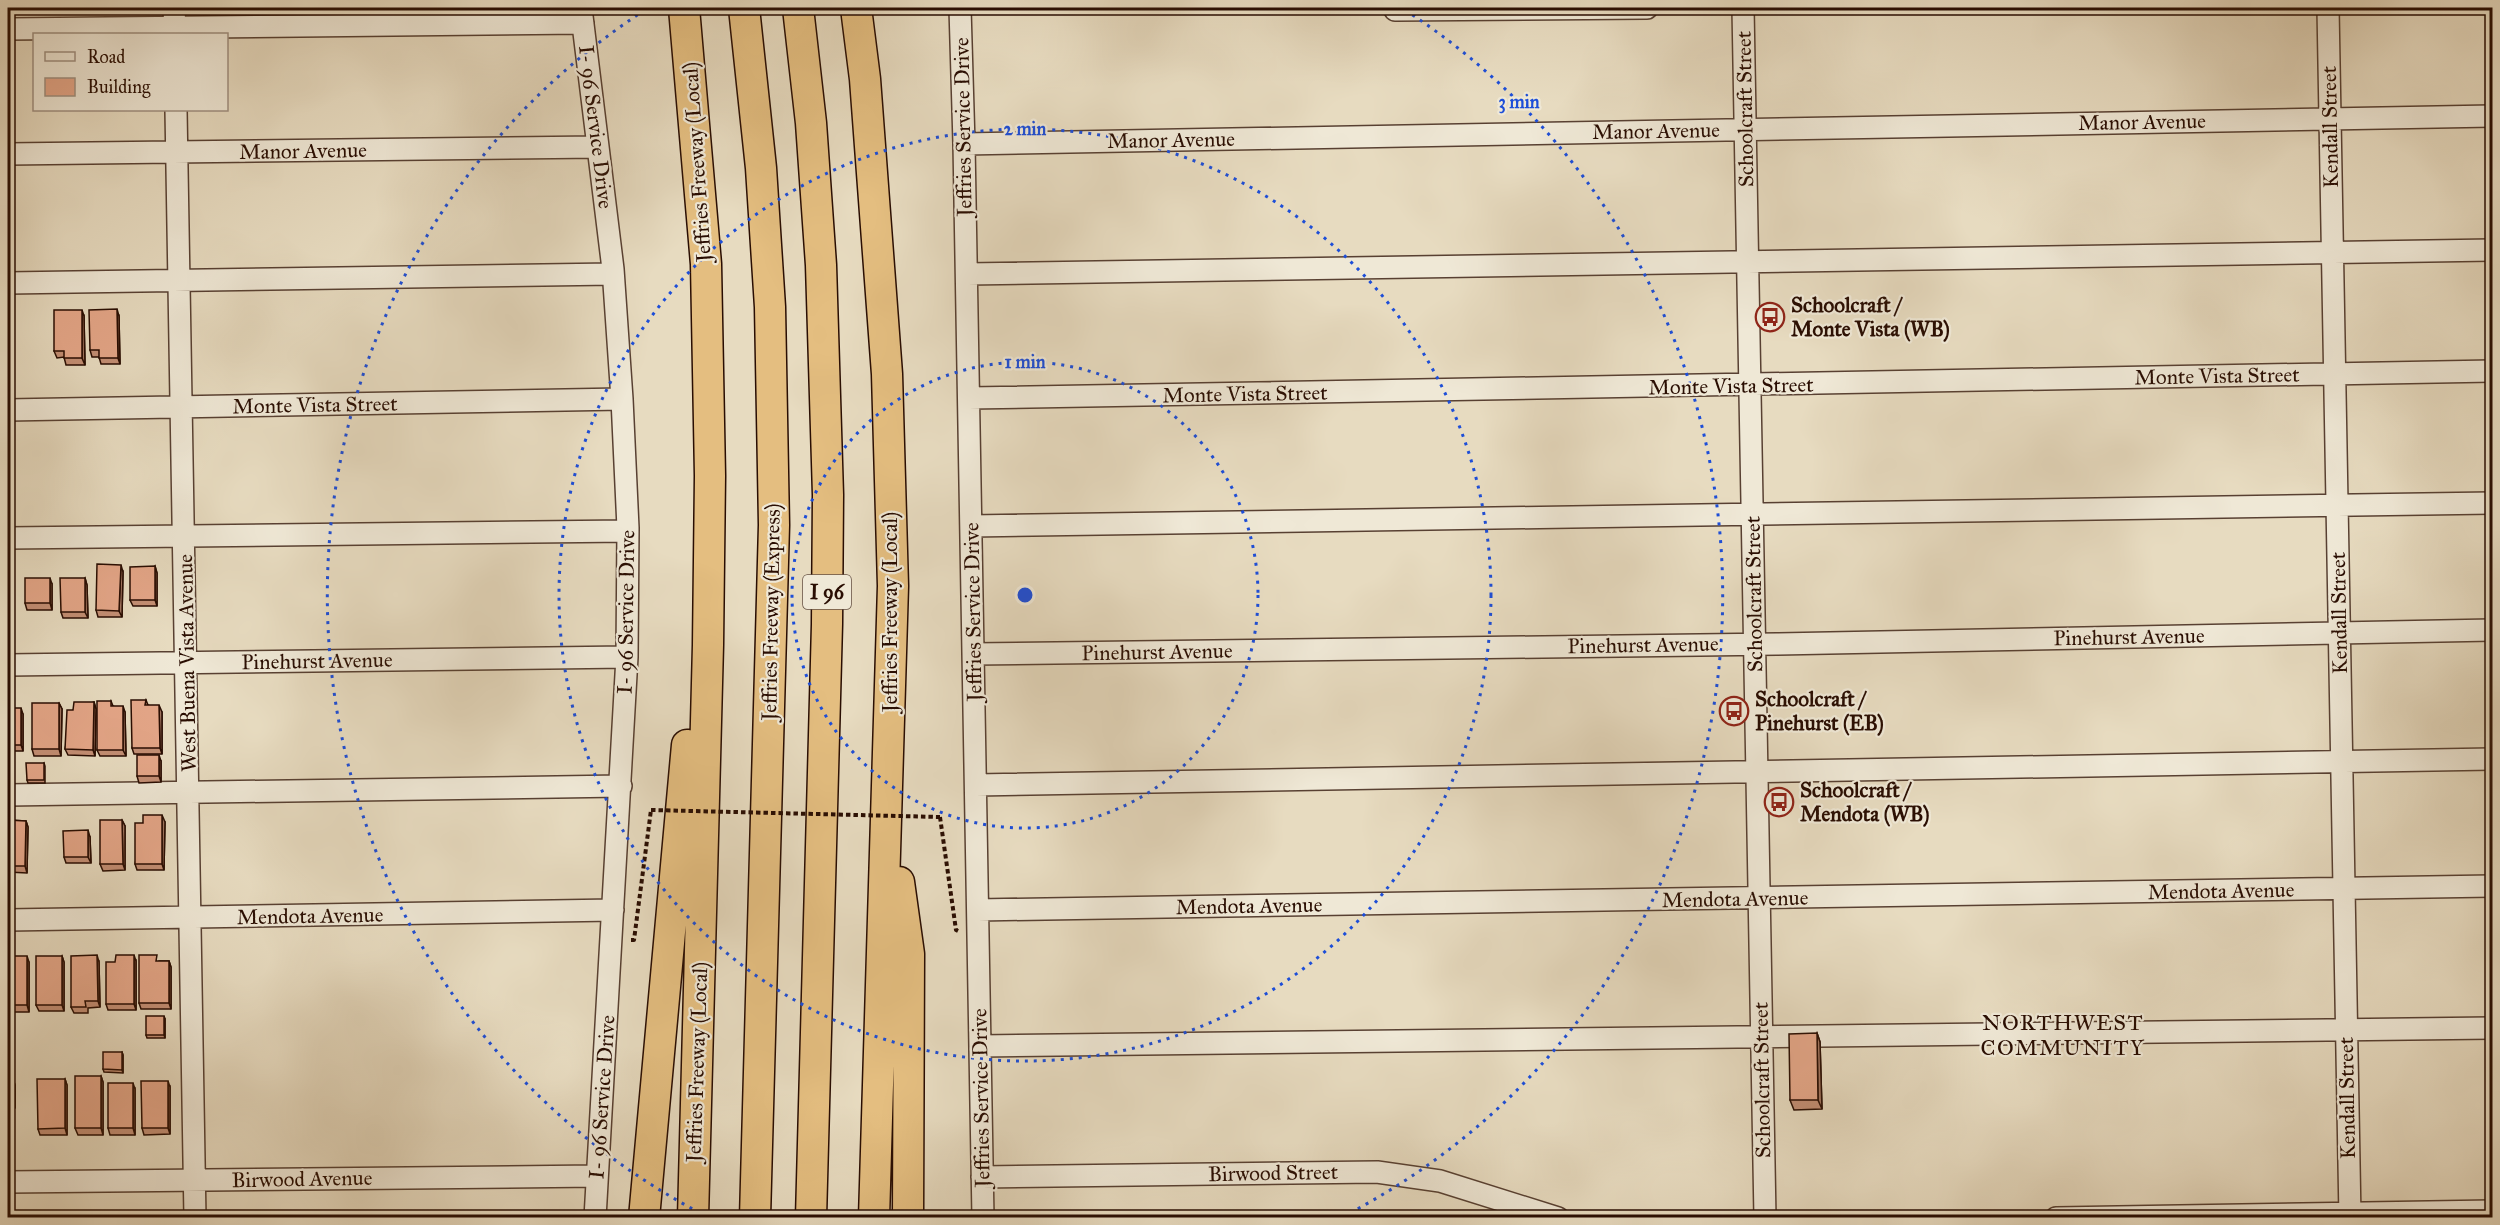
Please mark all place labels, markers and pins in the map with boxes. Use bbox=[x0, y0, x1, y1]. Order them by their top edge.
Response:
place label: Schoolcraft / Monte Vista (WB) bbox=[1791, 292, 1950, 342]
bus stop icon: Schoolcraft / Monte Vista (WB) bbox=[1754, 301, 1786, 333]
centre of rings bbox=[1015, 585, 1035, 605]
place label: Schoolcraft / Pinehurst (EB) bbox=[1755, 686, 1884, 736]
bus stop icon: Schoolcraft / Pinehurst (EB) bbox=[1718, 695, 1750, 727]
place label: Schoolcraft / Mendota (WB) bbox=[1800, 777, 1929, 827]
bus stop icon: Schoolcraft / Mendota (WB) bbox=[1763, 786, 1795, 818]

